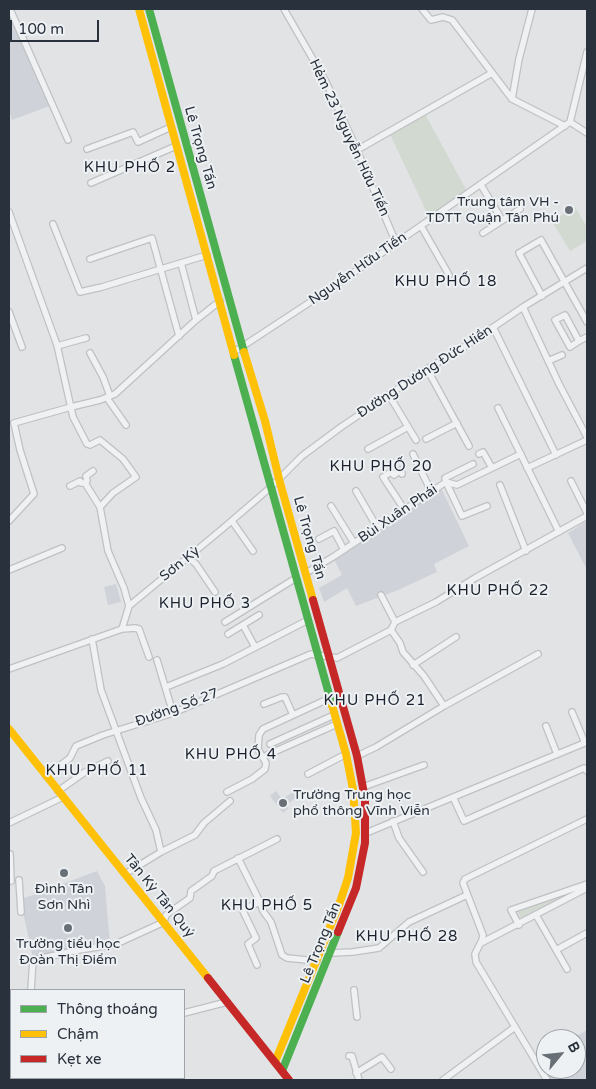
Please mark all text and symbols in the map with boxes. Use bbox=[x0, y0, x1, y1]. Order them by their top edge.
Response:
scale bar bbox=[12, 10, 101, 42]
text: 100 m bbox=[18, 20, 64, 38]
street label: Hẻm 23 Nguyễn Hữu Tiến bbox=[305, 57, 393, 219]
street label: Lê Trọng Tấn bbox=[180, 104, 220, 192]
district label: KHU PHỐ 2 bbox=[83, 159, 177, 177]
place label: Trung tâm VH - TDTT Quận Tân Phú bbox=[426, 194, 559, 226]
marker: Trung tâm VH - TDTT Quận Tân Phú bbox=[563, 204, 575, 216]
street label: Nguyễn Hữu Tiến bbox=[306, 229, 410, 309]
district label: KHU PHỐ 18 bbox=[393, 273, 499, 291]
street label: Đường Dương Đức Hiền bbox=[354, 322, 496, 422]
district label: KHU PHỐ 20 bbox=[328, 458, 434, 476]
street label: Bùi Xuân Phái bbox=[355, 481, 441, 547]
street label: Lê Trọng Tấn bbox=[289, 494, 329, 582]
street label: Sơn Kỳ bbox=[157, 543, 203, 585]
district label: KHU PHỐ 22 bbox=[445, 582, 551, 600]
district label: KHU PHỐ 3 bbox=[158, 595, 252, 613]
street label: Đường Số 27 bbox=[133, 685, 221, 731]
district label: KHU PHỐ 21 bbox=[322, 692, 428, 710]
district label: KHU PHỐ 4 bbox=[184, 746, 278, 764]
district label: KHU PHỐ 11 bbox=[44, 762, 150, 780]
place label: Trường Trung học phổ thông Vĩnh Viễn bbox=[293, 787, 430, 820]
marker: Trường Trung học phổ thông Vĩnh Viễn bbox=[277, 797, 289, 809]
street label: Tân Kỳ Tân Quý bbox=[120, 851, 198, 941]
marker: Đình Tân Sơn Nhì bbox=[58, 867, 70, 879]
place label: Đình Tân Sơn Nhì bbox=[35, 881, 93, 914]
district label: KHU PHỐ 5 bbox=[220, 897, 314, 915]
street label: Lê Trọng Tấn bbox=[297, 900, 345, 986]
marker: Trường tiểu học Đoàn Thị Điểm bbox=[62, 922, 74, 934]
district label: KHU PHỐ 28 bbox=[354, 928, 460, 946]
place label: Trường tiểu học Đoàn Thị Điểm bbox=[16, 936, 120, 969]
legend bbox=[10, 989, 185, 1079]
text: Thông thoáng bbox=[57, 1000, 158, 1018]
text: Chậm bbox=[57, 1025, 99, 1043]
north arrow bbox=[536, 1029, 586, 1079]
text: B bbox=[564, 1039, 584, 1055]
text: Kẹt xe bbox=[57, 1050, 102, 1068]

